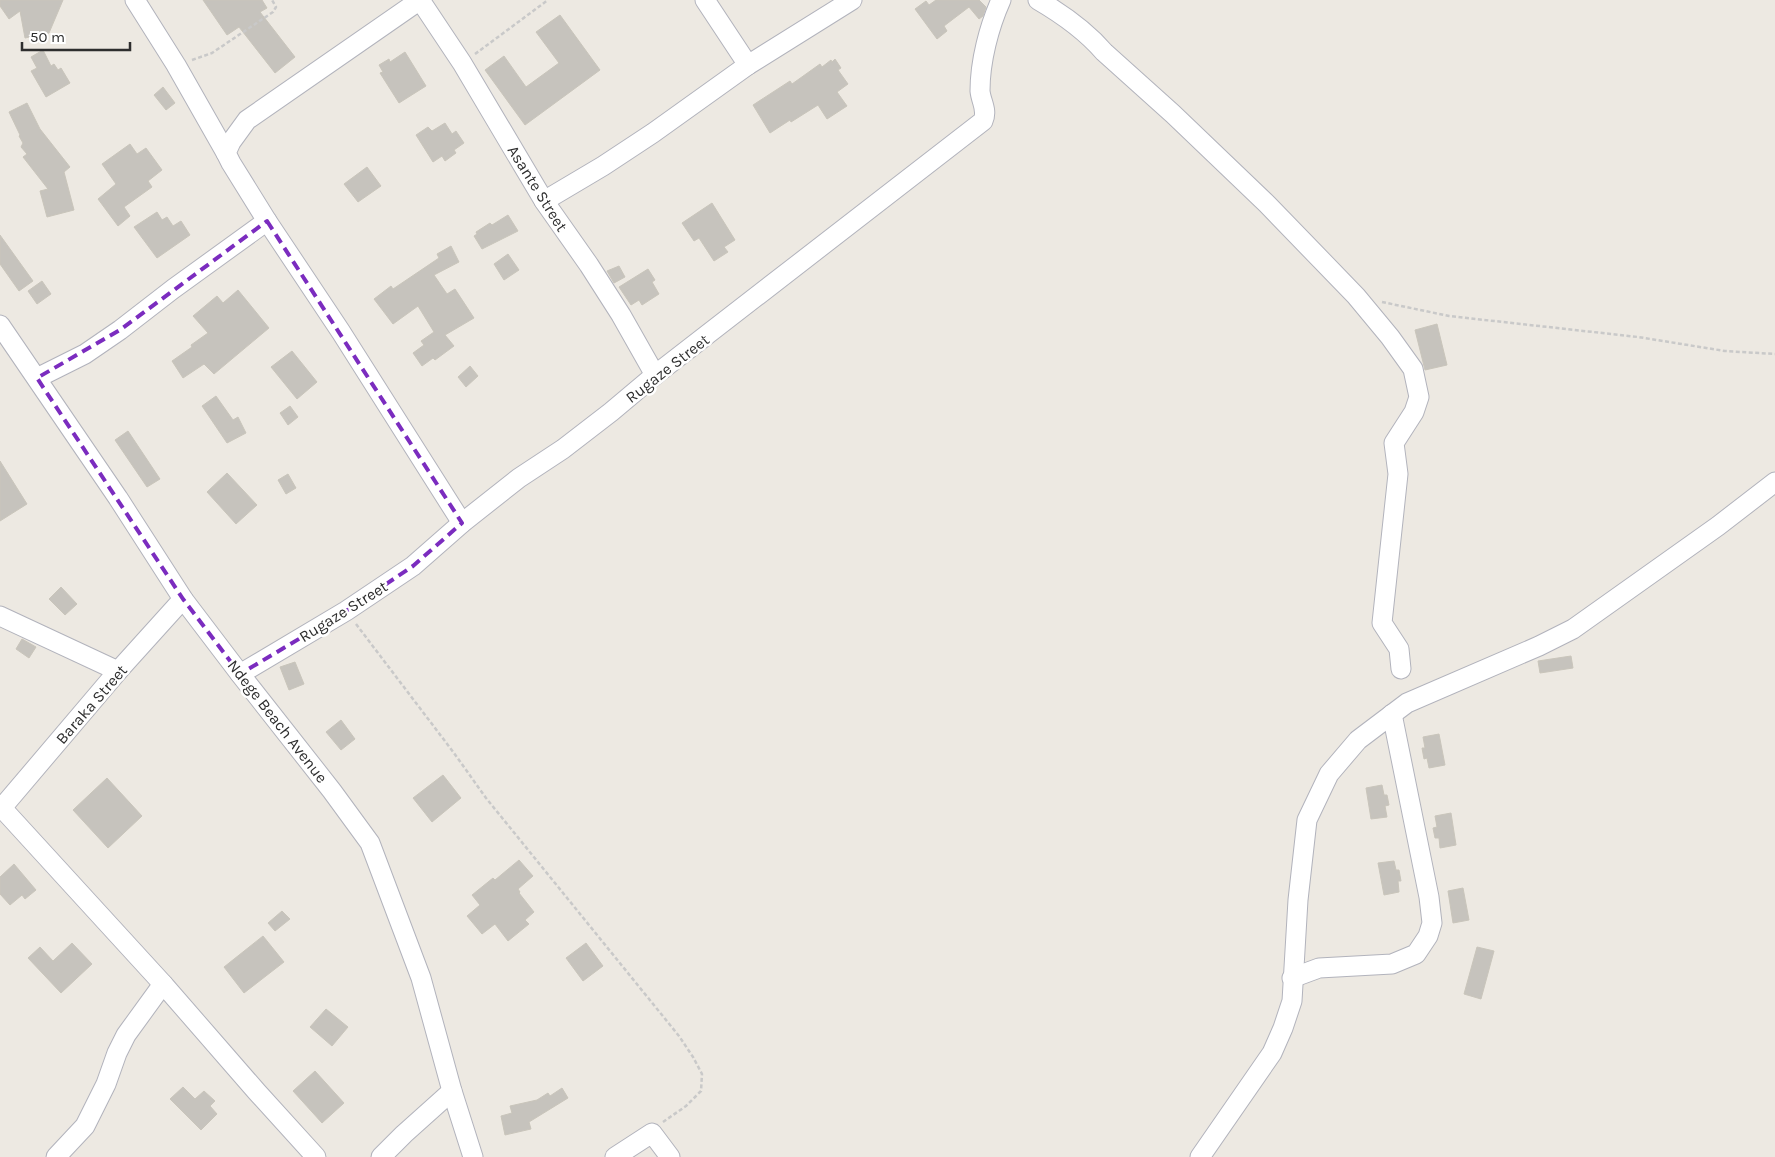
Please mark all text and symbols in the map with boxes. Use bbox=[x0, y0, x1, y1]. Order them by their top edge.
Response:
scale bar bbox=[22, 20, 130, 52]
text: 50 m bbox=[30, 28, 65, 46]
street label: Asante Street bbox=[504, 142, 572, 235]
street label: Rugaze Street bbox=[622, 330, 713, 407]
street label: Rugaze Street bbox=[295, 577, 391, 646]
street label: Ndege Beach Avenue bbox=[224, 656, 332, 787]
street label: Baraka Street bbox=[52, 661, 131, 748]

